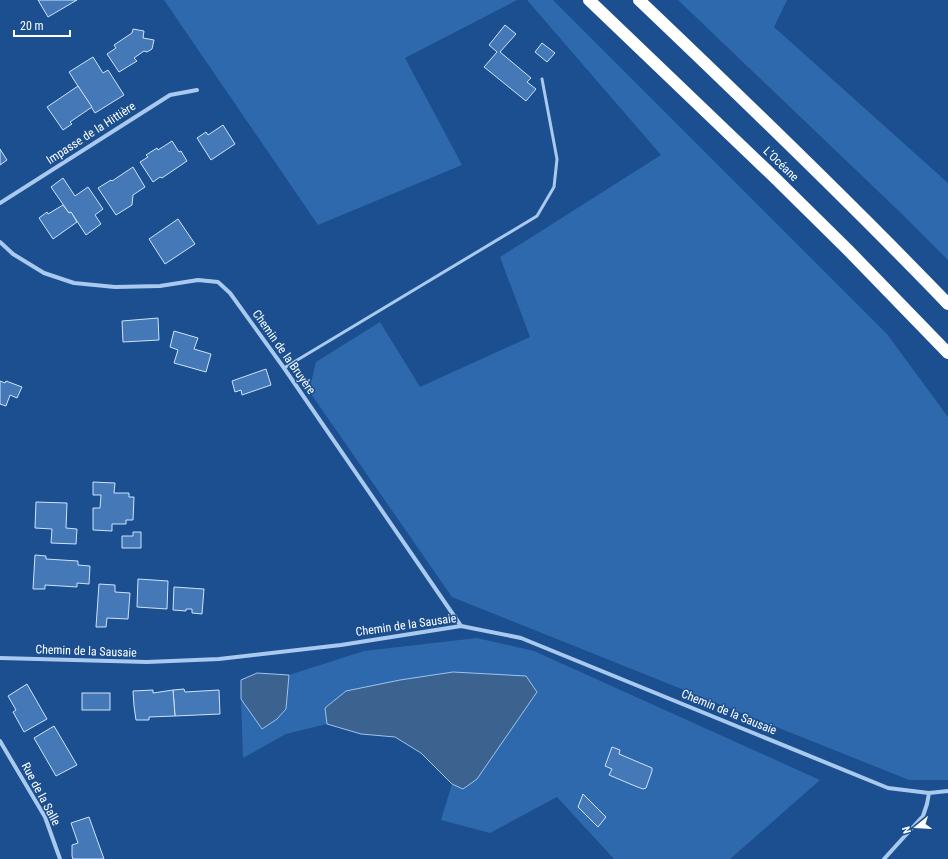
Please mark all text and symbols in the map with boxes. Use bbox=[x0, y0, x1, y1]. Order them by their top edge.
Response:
scale bar bbox=[14, 12, 70, 38]
text: 20 m bbox=[20, 19, 44, 33]
street label: Impasse de la Hittière bbox=[44, 99, 139, 167]
street label: L’Océane bbox=[760, 144, 802, 184]
street label: Chemin de la Bruyère bbox=[250, 307, 319, 397]
street label: Chemin de la Sausaie bbox=[355, 611, 458, 639]
street label: Chemin de la Sausaie bbox=[35, 642, 137, 660]
street label: Chemin de la Sausaie bbox=[679, 686, 779, 738]
street label: Rue de la Salle bbox=[19, 760, 64, 828]
north arrow bbox=[896, 807, 936, 847]
text: N bbox=[900, 824, 914, 835]

